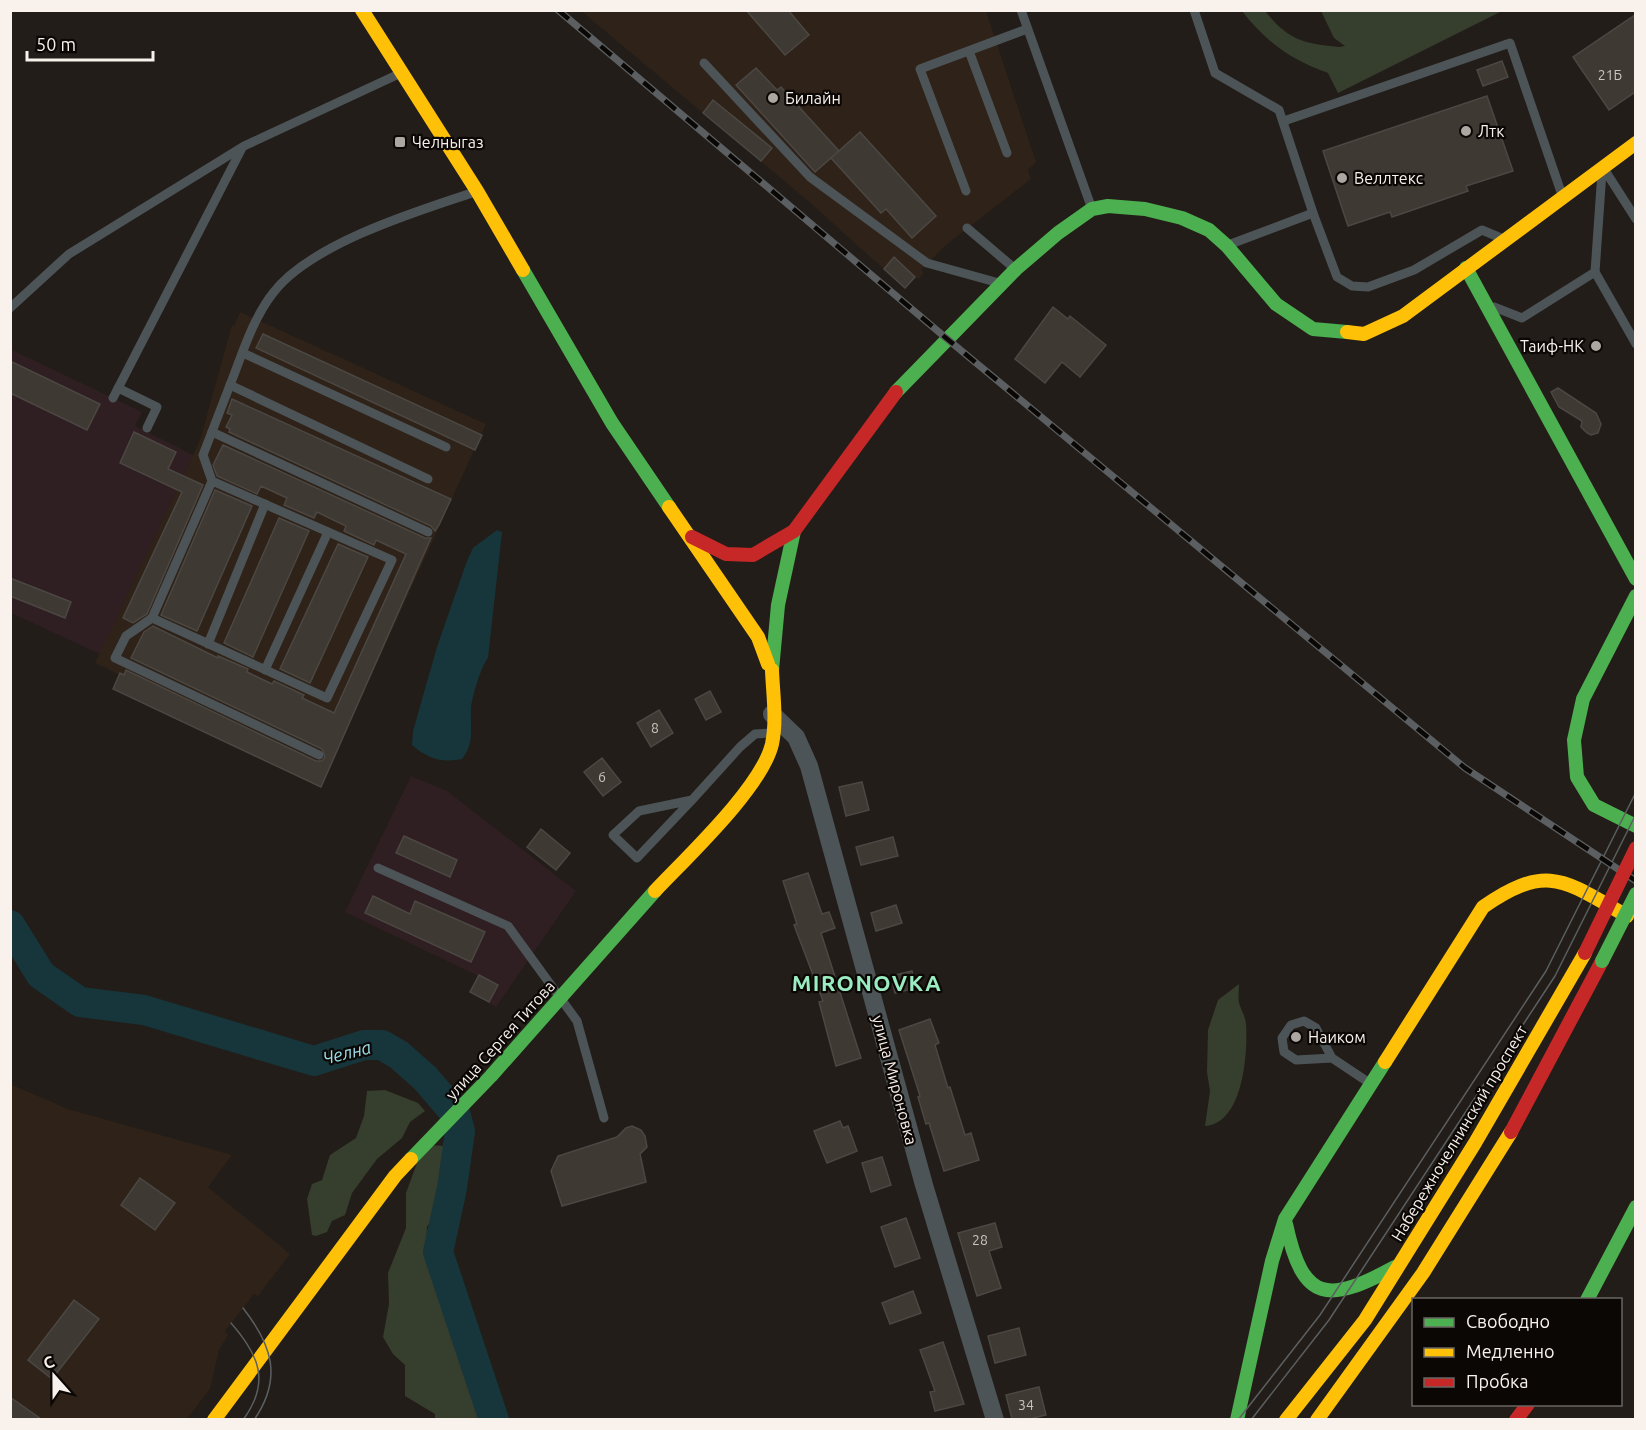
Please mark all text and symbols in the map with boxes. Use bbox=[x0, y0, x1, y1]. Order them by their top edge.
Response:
scale bar bbox=[27, 24, 153, 62]
text: 50 m bbox=[36, 34, 76, 54]
house number: 21Б bbox=[1598, 67, 1622, 83]
place label: Билайн bbox=[785, 89, 841, 107]
marker: Билайн bbox=[766, 91, 780, 105]
place label: Лтк bbox=[1478, 122, 1504, 140]
marker: Лтк bbox=[1459, 124, 1473, 138]
place label: Челныгаз bbox=[412, 133, 484, 151]
marker: Челныгаз bbox=[393, 135, 407, 149]
place label: Веллтекс bbox=[1354, 169, 1424, 187]
marker: Веллтекс bbox=[1335, 171, 1349, 185]
place label: Таиф-НК bbox=[1520, 337, 1584, 355]
marker: Таиф-НК bbox=[1589, 339, 1603, 353]
house number: 8 bbox=[651, 720, 659, 736]
house number: 6 bbox=[598, 769, 606, 785]
district label: MIRONOVKA bbox=[792, 970, 942, 995]
street label: улица Сергея Титова bbox=[442, 977, 558, 1103]
street label: улица Мироновка bbox=[869, 1013, 921, 1147]
street label: Набережночелнинский проспект bbox=[1387, 1022, 1531, 1244]
place label: Наиком bbox=[1308, 1028, 1366, 1046]
marker: Наиком bbox=[1289, 1030, 1303, 1044]
water label: Челна bbox=[321, 1036, 373, 1068]
house number: 28 bbox=[972, 1232, 988, 1248]
legend bbox=[1412, 1298, 1622, 1406]
text: Свободно bbox=[1466, 1311, 1550, 1331]
text: Медленно bbox=[1466, 1341, 1555, 1361]
north arrow bbox=[24, 1346, 84, 1406]
text: С bbox=[41, 1352, 57, 1372]
text: Пробка bbox=[1466, 1371, 1529, 1391]
house number: 34 bbox=[1018, 1397, 1034, 1413]

